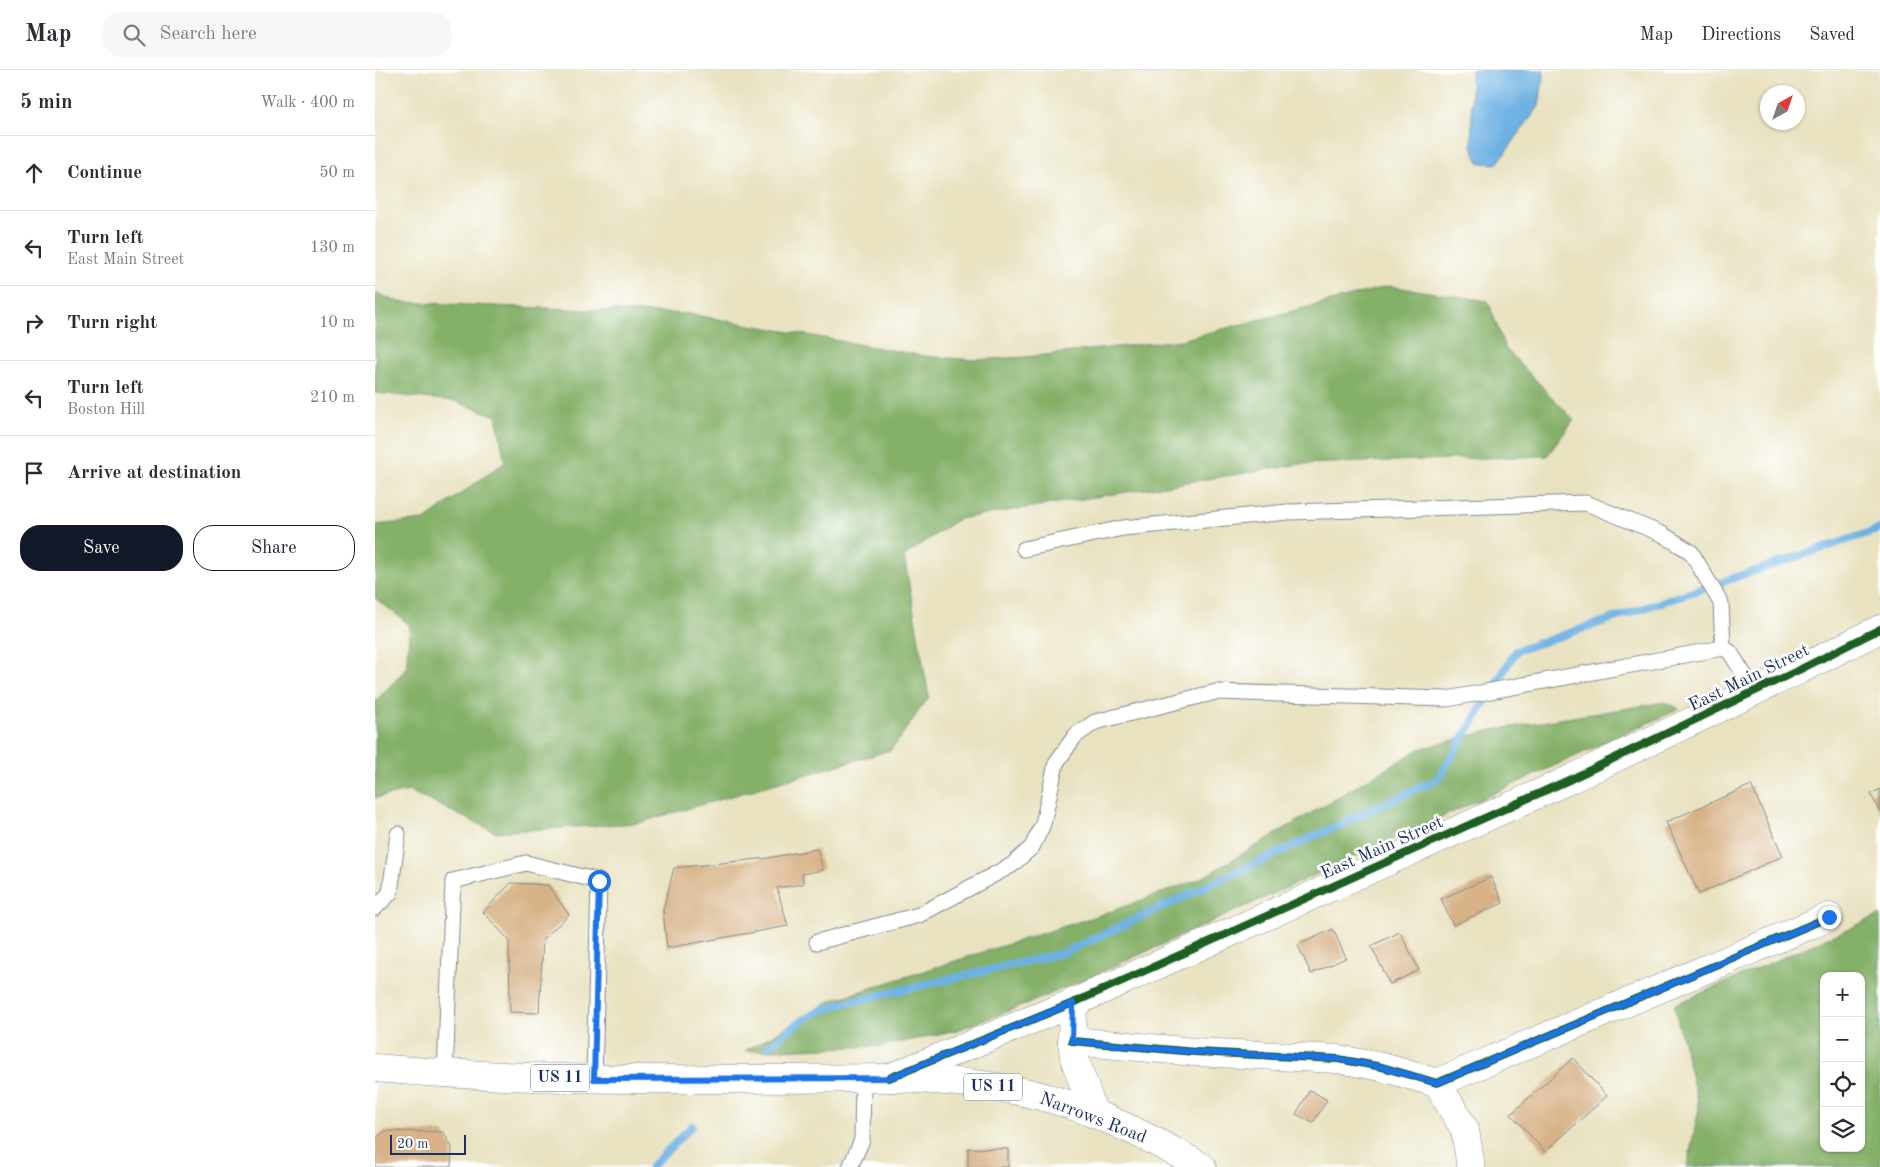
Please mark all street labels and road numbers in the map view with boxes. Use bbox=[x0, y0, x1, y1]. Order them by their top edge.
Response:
street label: East Main Street bbox=[1686, 641, 1812, 715]
street label: East Main Street bbox=[1318, 813, 1446, 883]
road number: US 11 bbox=[531, 1064, 589, 1091]
road number: US 11 bbox=[964, 1074, 1022, 1100]
street label: Narrows Road bbox=[1037, 1089, 1149, 1147]

